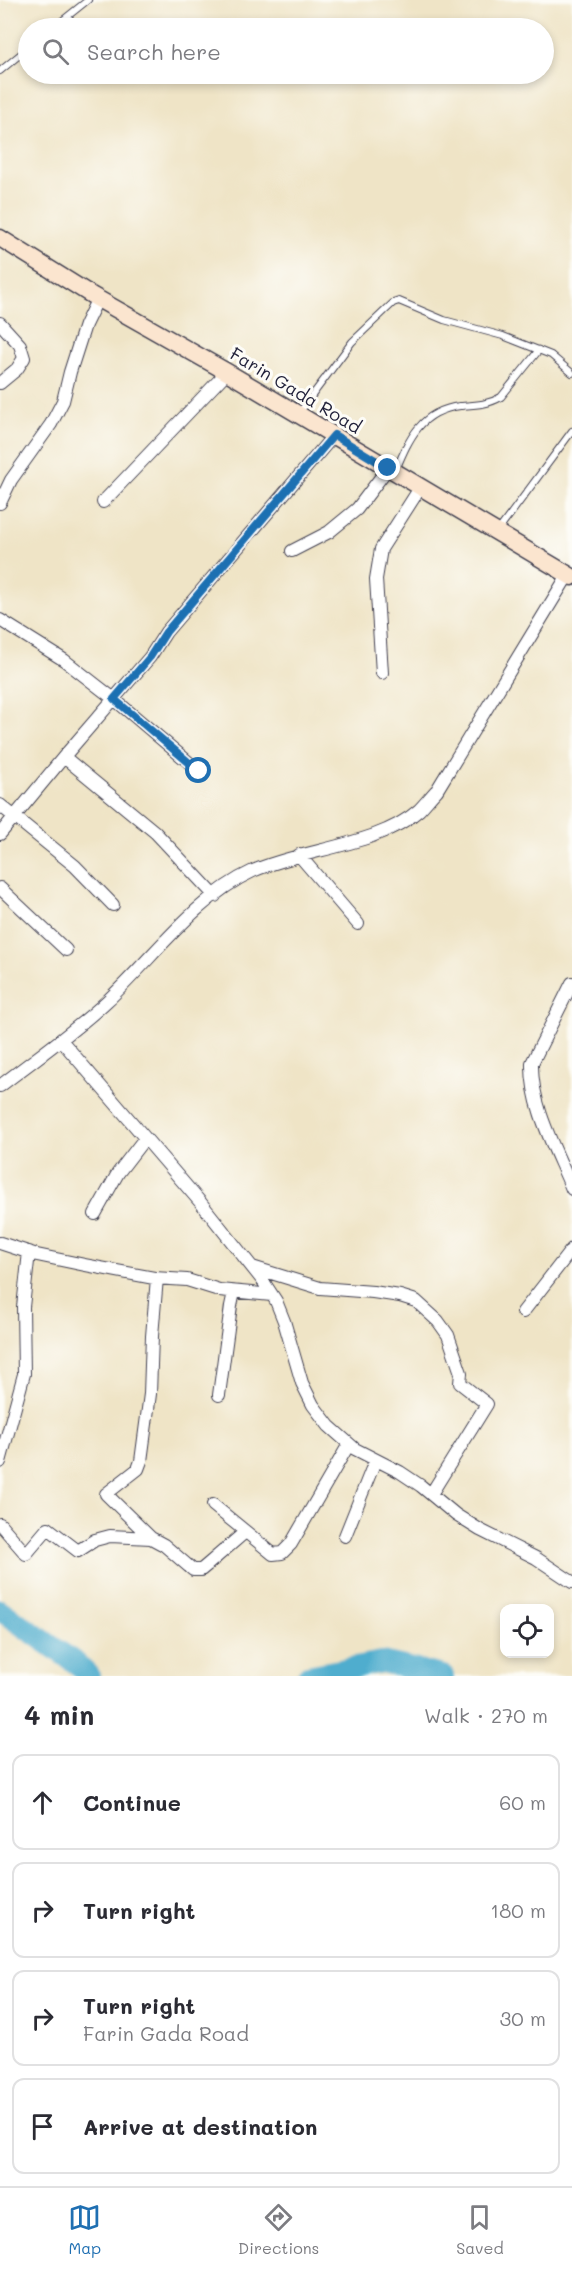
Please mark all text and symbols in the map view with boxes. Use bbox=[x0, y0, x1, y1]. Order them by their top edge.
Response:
search box bbox=[18, 18, 554, 84]
icon: search bbox=[39, 35, 72, 68]
text: Search here bbox=[87, 37, 221, 66]
street label: Farin Gada Road bbox=[226, 341, 366, 439]
route end bbox=[374, 454, 400, 480]
route start bbox=[185, 757, 211, 783]
map controls bbox=[500, 1604, 554, 1658]
button: locate bbox=[500, 1604, 554, 1658]
text: 4 min bbox=[24, 1698, 94, 1732]
text: Walk · 270 m bbox=[424, 1702, 548, 1728]
icon: ahead bbox=[26, 1786, 59, 1819]
text: Continue bbox=[83, 1788, 181, 1817]
text: 60 m bbox=[499, 1789, 546, 1815]
icon: right bbox=[26, 1894, 59, 1927]
text: Turn right bbox=[83, 1896, 195, 1925]
text: 180 m bbox=[490, 1897, 546, 1923]
text: Turn right bbox=[83, 1991, 195, 2020]
icon: right bbox=[26, 2002, 59, 2035]
text: 30 m bbox=[500, 2005, 546, 2031]
text: Farin Gada Road bbox=[83, 2020, 249, 2046]
icon: arrive bbox=[26, 2110, 59, 2143]
text: Arrive at destination bbox=[83, 2112, 318, 2141]
tab: Map bbox=[68, 2201, 101, 2258]
tab: Directions bbox=[238, 2201, 319, 2258]
tab: Saved bbox=[456, 2201, 504, 2258]

